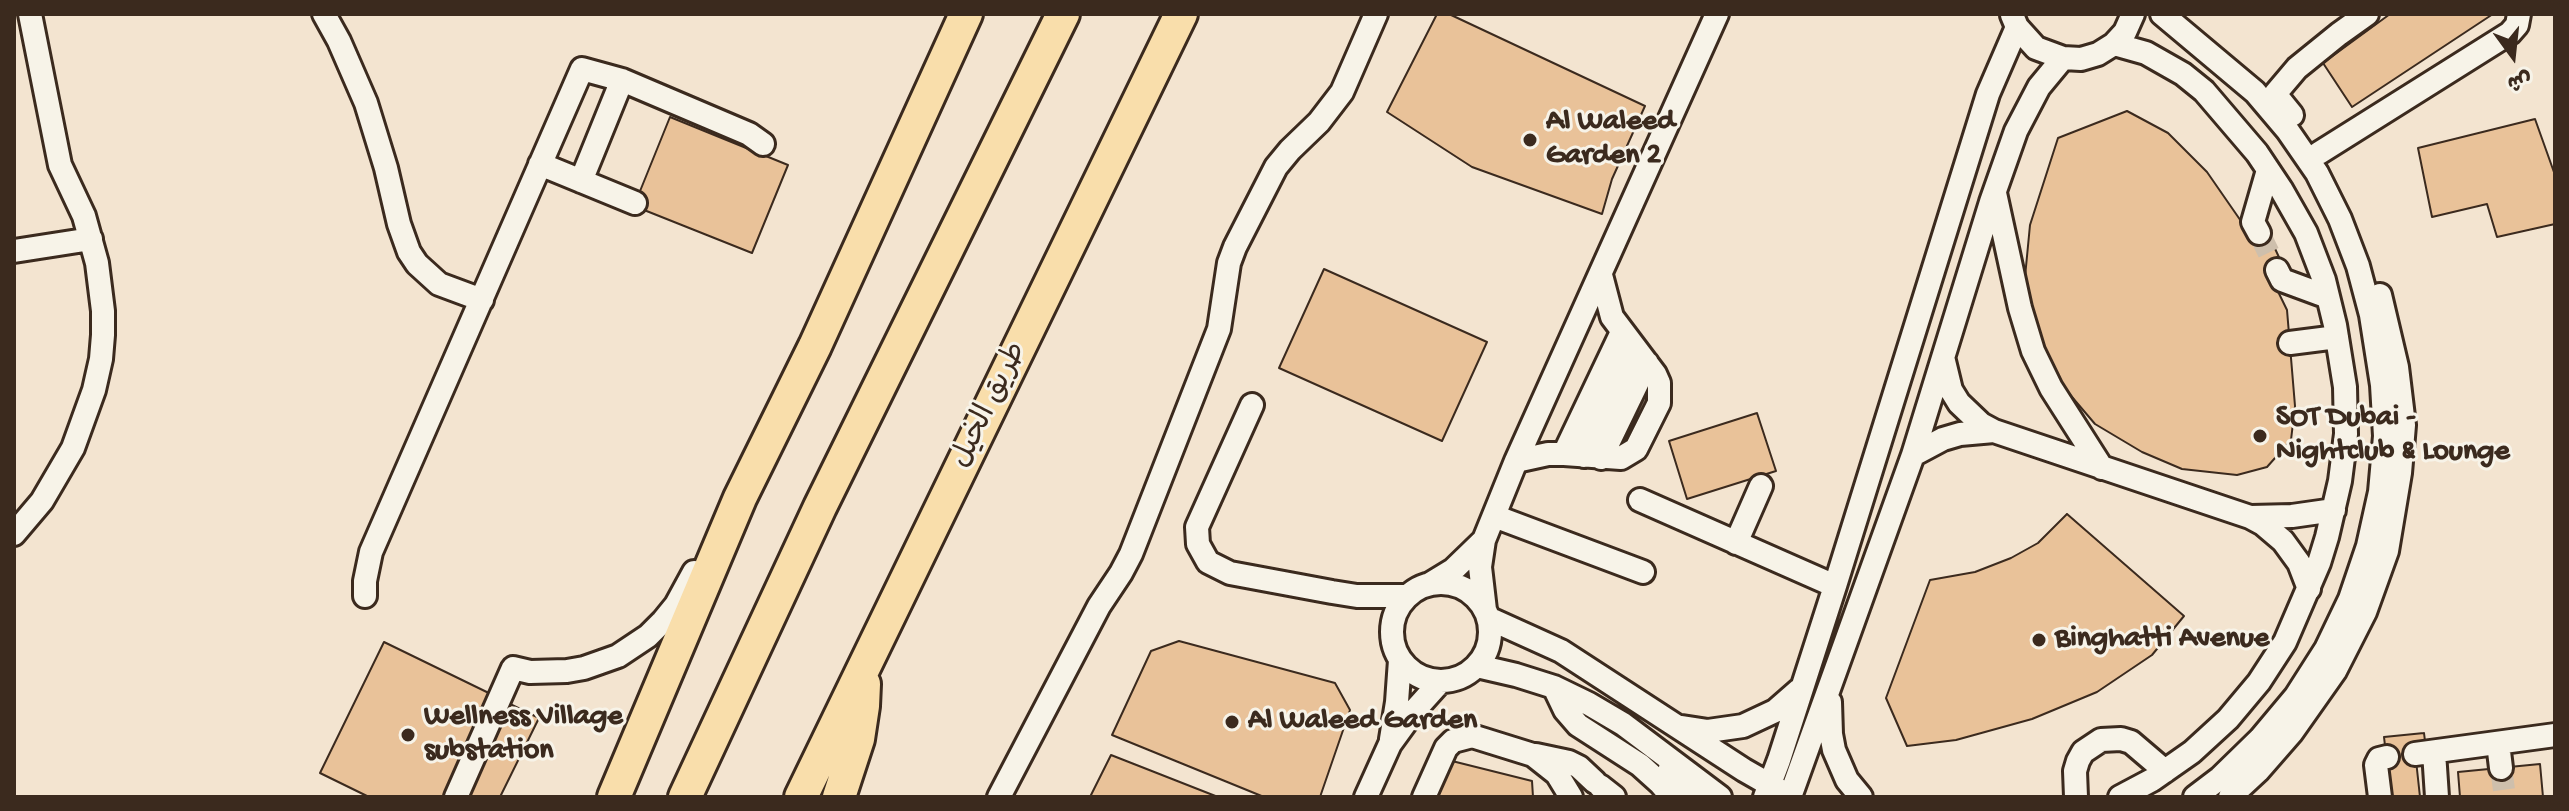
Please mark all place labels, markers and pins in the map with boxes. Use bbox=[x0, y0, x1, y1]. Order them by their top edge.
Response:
place label: Al Waleed Garden 2 bbox=[1546, 105, 1675, 176]
marker: Al Waleed Garden 2 bbox=[1521, 131, 1539, 149]
place label: SOT Dubai - Nightclub & Lounge bbox=[2276, 401, 2510, 472]
marker: SOT Dubai - Nightclub & Lounge bbox=[2251, 427, 2269, 445]
place label: Binghatti Avenue bbox=[2055, 622, 2269, 658]
marker: Binghatti Avenue bbox=[2030, 631, 2048, 649]
place label: Wellness Village substation bbox=[424, 700, 623, 770]
place label: Al Waleed Garden bbox=[1248, 704, 1477, 740]
marker: Al Waleed Garden bbox=[1223, 713, 1241, 731]
marker: Wellness Village substation bbox=[399, 726, 417, 744]

